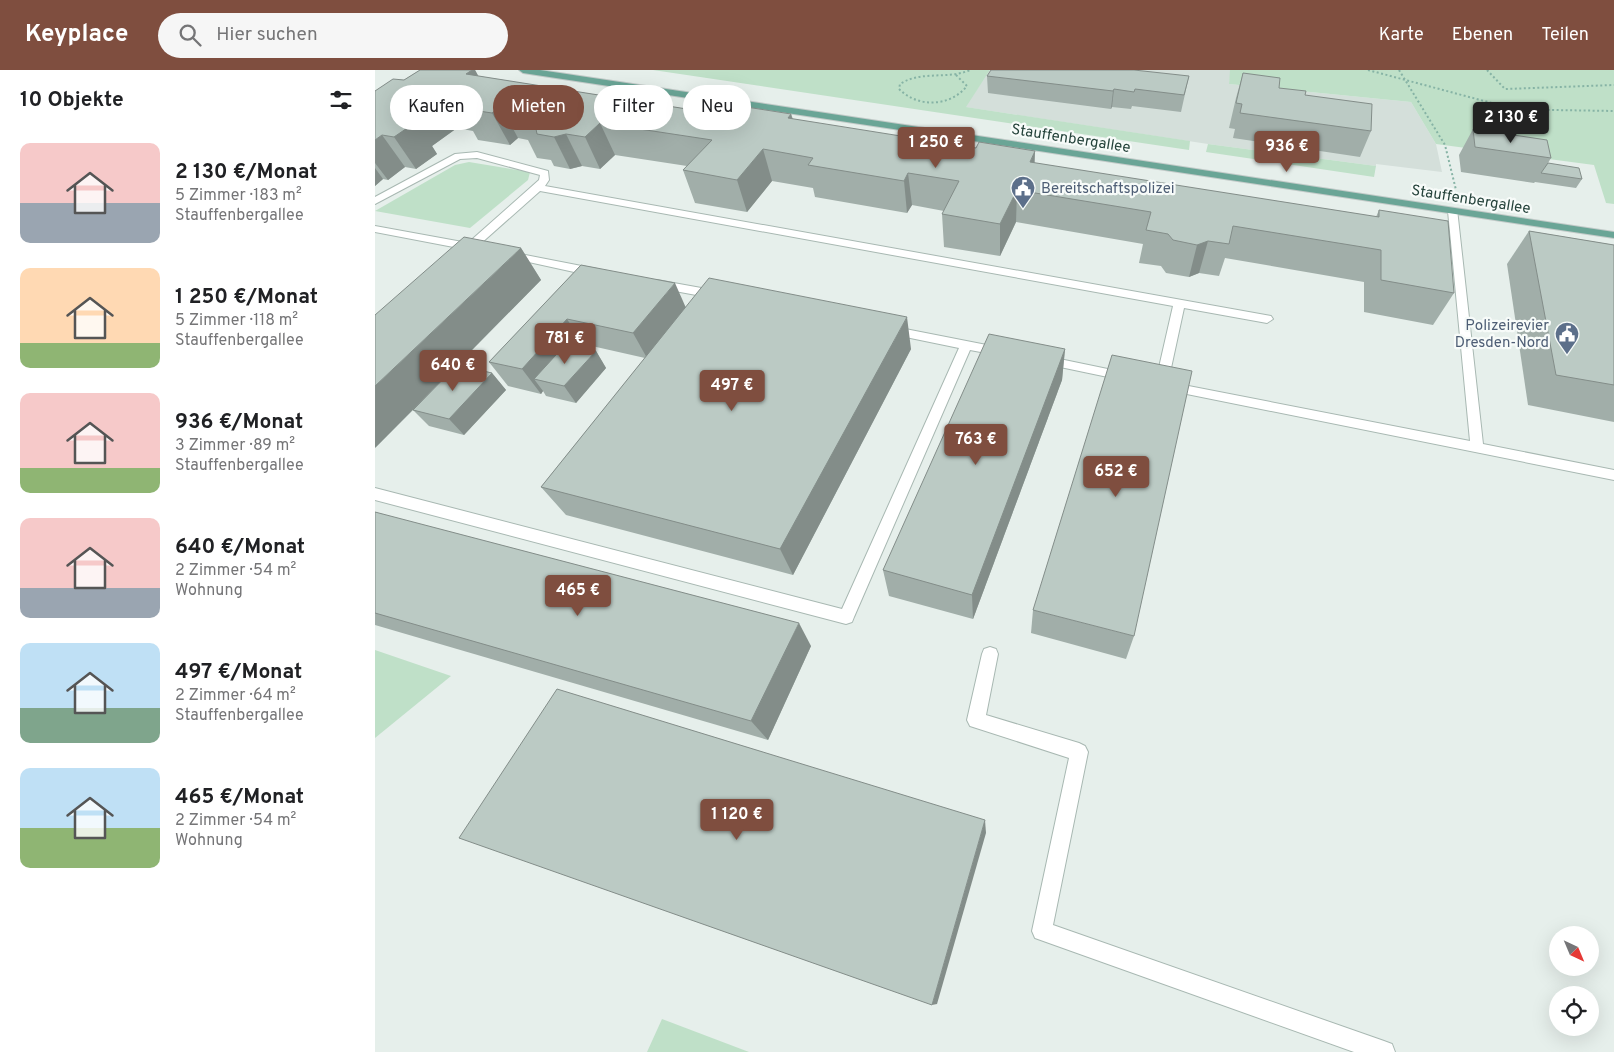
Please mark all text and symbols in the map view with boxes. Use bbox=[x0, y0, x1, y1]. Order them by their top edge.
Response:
search box bbox=[158, 13, 508, 58]
text: Keyplace bbox=[25, 20, 128, 50]
icon: search bbox=[176, 21, 204, 49]
text: Hier suchen bbox=[216, 23, 318, 47]
text: Karte bbox=[1379, 24, 1424, 47]
text: Ebenen bbox=[1452, 24, 1513, 47]
text: Teilen bbox=[1541, 24, 1589, 47]
chip: Kaufen bbox=[390, 85, 483, 130]
chip: Mieten bbox=[493, 85, 584, 130]
chip: Filter bbox=[594, 85, 673, 130]
chip: Neu bbox=[683, 85, 751, 130]
icon: filters bbox=[327, 86, 355, 114]
text: 10 Objekte bbox=[20, 87, 124, 114]
pin: 2 130 € bbox=[1465, 102, 1557, 144]
text: 2 130 € bbox=[1484, 108, 1538, 128]
street label: Stauffenbergallee bbox=[1010, 121, 1132, 158]
pin: 1 250 € bbox=[890, 126, 982, 169]
pin: 936 € bbox=[1252, 131, 1322, 173]
text: 1 250 € bbox=[909, 133, 963, 153]
text: 936 € bbox=[1265, 137, 1309, 157]
text: 2 130 €/Monat bbox=[175, 159, 317, 186]
icon: home bbox=[60, 163, 120, 223]
public building icon: Bereitschaftspolizei bbox=[1010, 175, 1036, 209]
place label: Bereitschaftspolizei bbox=[1041, 180, 1175, 199]
street label: Stauffenbergallee bbox=[1410, 182, 1532, 219]
text: 5 Zimmer · 183 m² bbox=[175, 186, 302, 206]
text: Stauffenbergallee bbox=[175, 206, 304, 226]
text: 1 250 €/Monat bbox=[175, 284, 318, 311]
icon: home bbox=[60, 288, 120, 348]
text: 5 Zimmer · 118 m² bbox=[175, 311, 298, 331]
place label: Polizeirevier Dresden-Nord bbox=[1455, 317, 1549, 353]
public building icon: Polizeirevier Dresden-Nord bbox=[1554, 321, 1580, 355]
pin: 781 € bbox=[530, 322, 600, 365]
text: 781 € bbox=[546, 329, 584, 349]
text: Stauffenbergallee bbox=[175, 331, 304, 351]
pin: 640 € bbox=[418, 350, 488, 392]
text: 640 € bbox=[431, 356, 475, 376]
pin: 497 € bbox=[697, 370, 767, 412]
text: 497 € bbox=[711, 376, 753, 396]
text: 936 €/Monat bbox=[175, 409, 303, 436]
icon: home bbox=[60, 413, 120, 473]
pin: 763 € bbox=[941, 424, 1011, 466]
text: 763 € bbox=[955, 430, 997, 450]
text: 3 Zimmer · 89 m² bbox=[175, 436, 295, 456]
text: Stauffenbergallee bbox=[175, 456, 304, 476]
pin: 652 € bbox=[1081, 456, 1151, 498]
text: 652 € bbox=[1094, 462, 1138, 482]
text: 640 €/Monat bbox=[175, 534, 305, 561]
icon: home bbox=[60, 538, 120, 598]
text: 2 Zimmer · 54 m² bbox=[175, 561, 296, 581]
pin: 465 € bbox=[543, 574, 613, 617]
text: Wohnung bbox=[175, 581, 243, 601]
text: 465 € bbox=[556, 581, 600, 601]
text: 497 €/Monat bbox=[175, 659, 302, 686]
icon: home bbox=[60, 663, 120, 723]
text: 2 Zimmer · 64 m² bbox=[175, 686, 296, 706]
text: Stauffenbergallee bbox=[175, 706, 304, 726]
text: 465 €/Monat bbox=[175, 784, 304, 811]
icon: home bbox=[60, 788, 120, 848]
pin: 1 120 € bbox=[691, 798, 783, 841]
text: 1 120 € bbox=[711, 805, 763, 825]
text: 2 Zimmer · 54 m² bbox=[175, 811, 296, 831]
text: Wohnung bbox=[175, 831, 243, 851]
north arrow bbox=[1549, 926, 1599, 976]
map controls bbox=[1549, 926, 1599, 1036]
button: locate bbox=[1549, 986, 1599, 1036]

